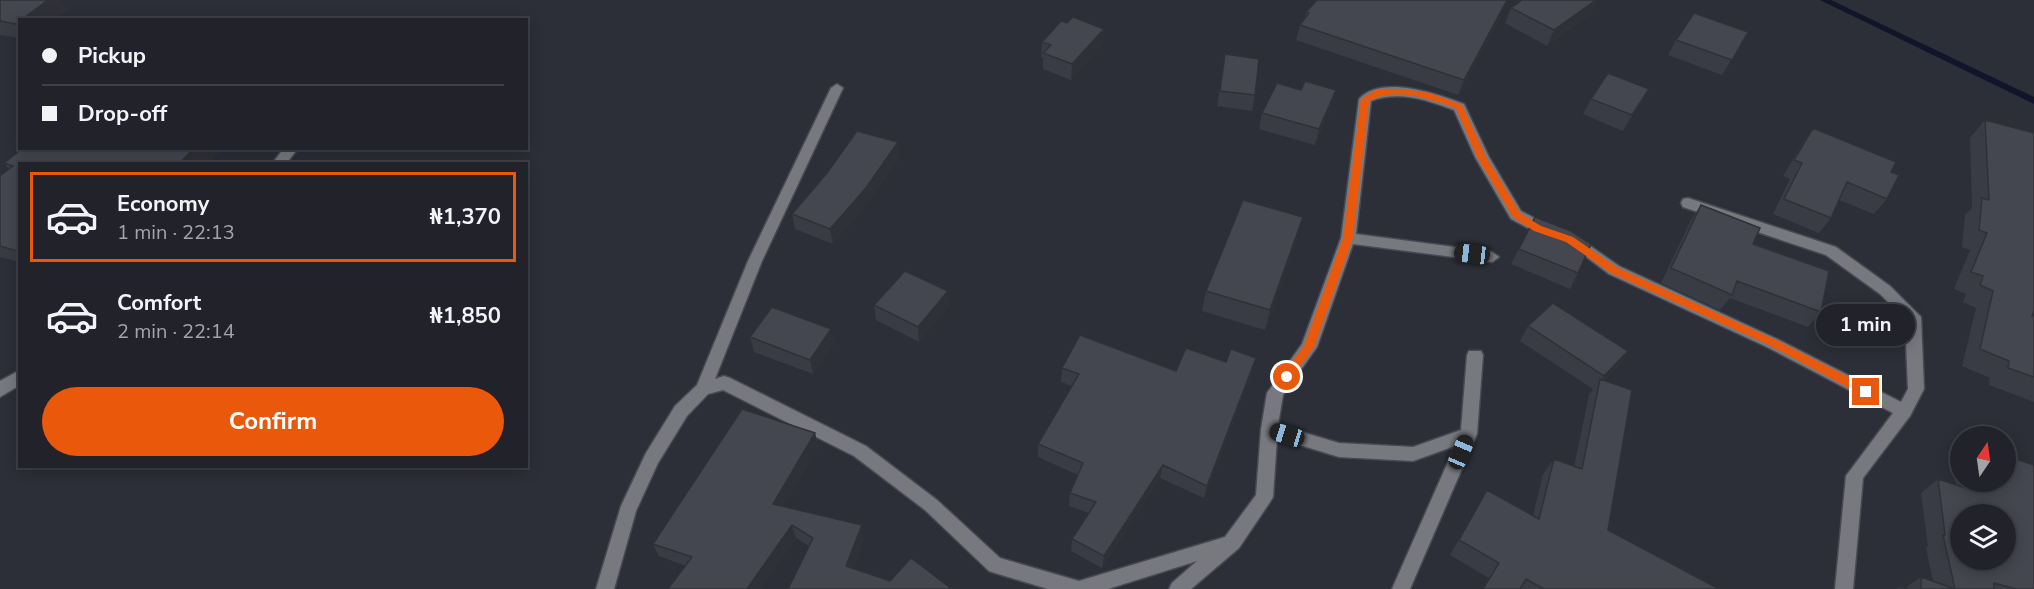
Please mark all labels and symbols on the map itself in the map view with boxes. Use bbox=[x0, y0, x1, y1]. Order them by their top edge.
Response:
car bbox=[1453, 243, 1491, 265]
callout: 1 min bbox=[1816, 305, 1916, 347]
route start bbox=[1273, 363, 1300, 390]
route end bbox=[1852, 378, 1879, 405]
car bbox=[1267, 421, 1307, 449]
north arrow bbox=[1950, 426, 2016, 492]
car bbox=[1446, 432, 1476, 472]

